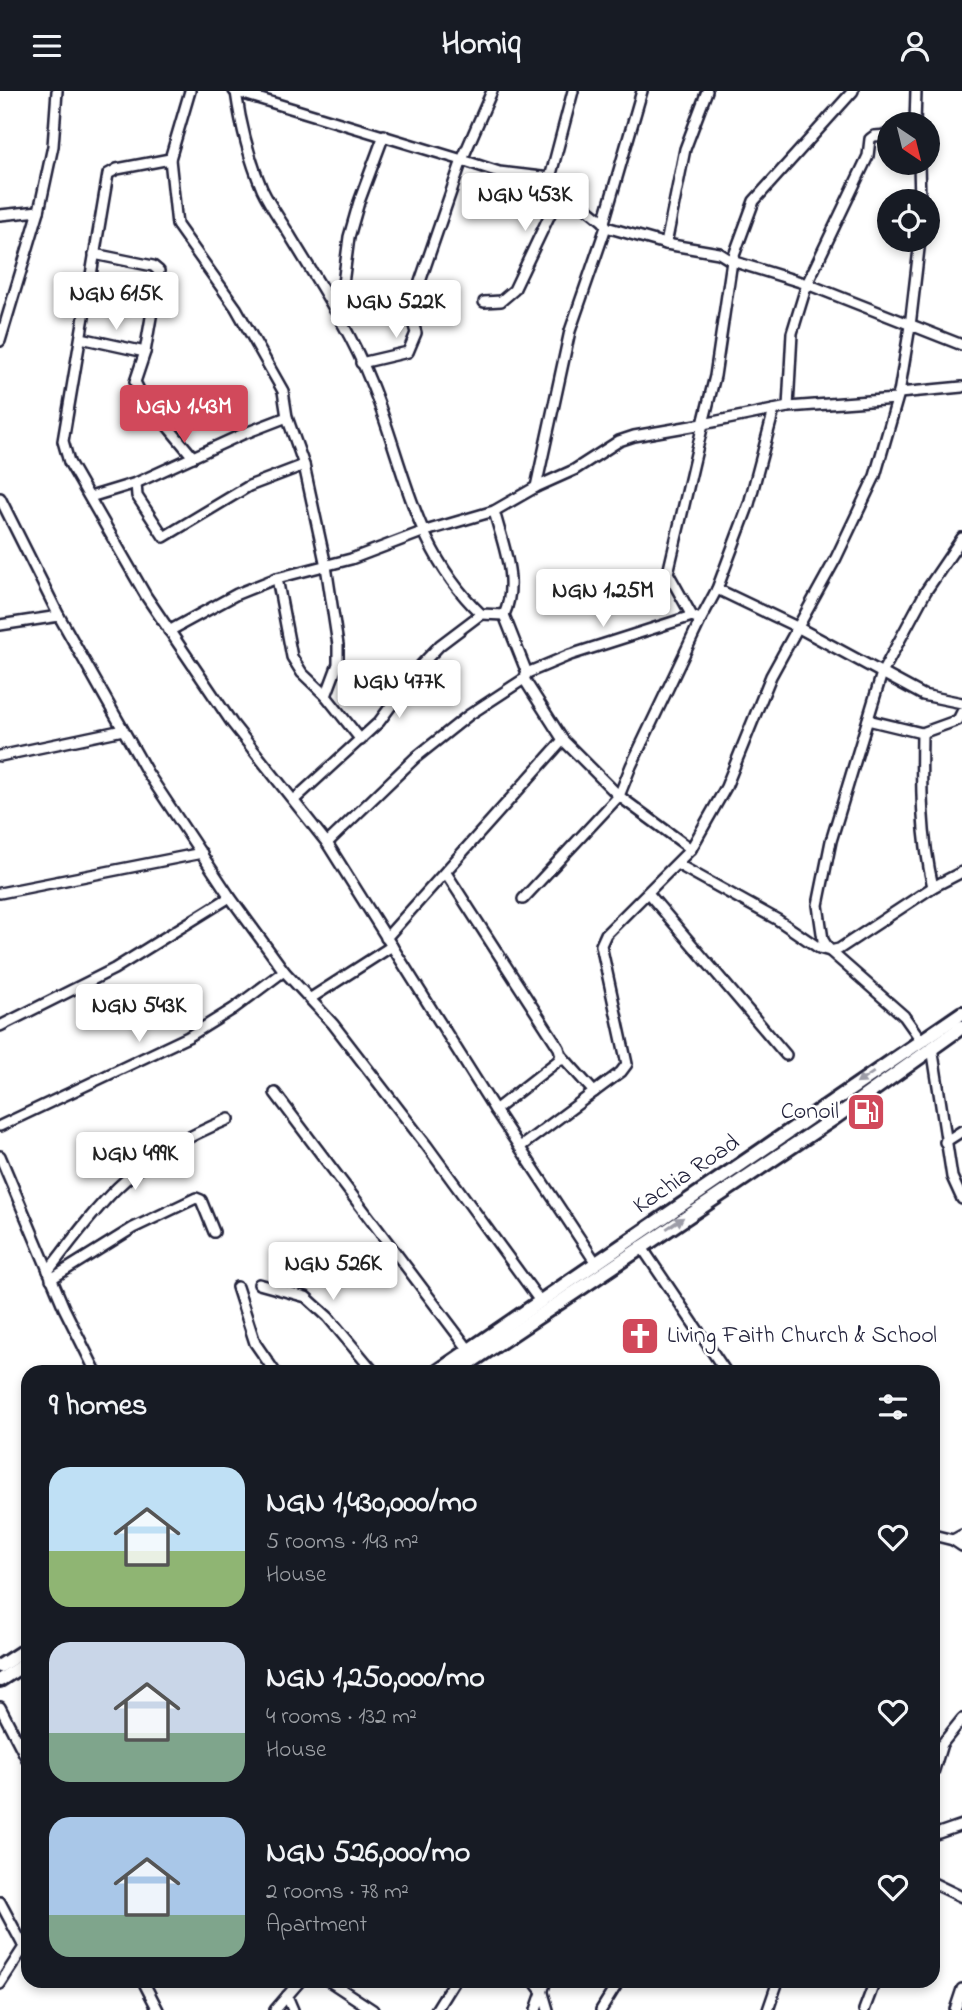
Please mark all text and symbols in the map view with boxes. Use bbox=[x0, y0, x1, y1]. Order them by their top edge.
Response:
text: Homiq bbox=[441, 22, 521, 69]
icon: menu bbox=[28, 27, 66, 65]
icon: person bbox=[896, 27, 934, 65]
north arrow bbox=[877, 112, 940, 175]
map controls bbox=[877, 112, 940, 252]
pin: NGN 453K bbox=[453, 173, 597, 233]
text: NGN 453K bbox=[478, 179, 572, 212]
button: locate bbox=[877, 189, 940, 252]
pin: NGN 615K bbox=[44, 273, 188, 332]
text: NGN 615K bbox=[70, 278, 162, 311]
pin: NGN 522K bbox=[324, 281, 468, 340]
text: NGN 522K bbox=[347, 286, 445, 319]
pin: NGN 1.43M bbox=[104, 385, 264, 445]
text: NGN 1.43M bbox=[136, 391, 232, 424]
pin: NGN 1.25M bbox=[523, 569, 683, 629]
text: NGN 1.25M bbox=[552, 575, 654, 608]
pin: NGN 477K bbox=[327, 661, 471, 720]
text: NGN 477K bbox=[354, 666, 444, 699]
pin: NGN 543K bbox=[67, 985, 211, 1044]
text: NGN 543K bbox=[92, 990, 186, 1023]
one-way arrow bbox=[855, 1072, 875, 1085]
fuel station icon: Conoil bbox=[845, 1091, 887, 1133]
place label: Conoil bbox=[781, 1095, 839, 1130]
street label: Kachia Road bbox=[627, 1126, 748, 1224]
pin: NGN 499K bbox=[63, 1133, 207, 1192]
text: NGN 499K bbox=[92, 1138, 178, 1171]
one-way arrow bbox=[665, 1217, 684, 1230]
pin: NGN 526K bbox=[261, 1243, 405, 1302]
text: NGN 526K bbox=[284, 1248, 382, 1281]
church icon: Living Faith Church & School bbox=[619, 1315, 661, 1357]
place label: Living Faith Church & School bbox=[667, 1319, 937, 1354]
text: 9 homes bbox=[49, 1385, 147, 1429]
icon: filters bbox=[874, 1388, 912, 1426]
text: NGN 1,430,000/mo bbox=[266, 1482, 477, 1526]
icon: home bbox=[105, 1495, 189, 1579]
icon: heart bbox=[874, 1518, 912, 1556]
text: 5 rooms · 143 m² bbox=[266, 1526, 419, 1559]
text: House bbox=[266, 1559, 326, 1592]
text: NGN 1,250,000/mo bbox=[266, 1657, 485, 1701]
icon: home bbox=[105, 1670, 189, 1754]
icon: heart bbox=[874, 1693, 912, 1731]
text: 4 rooms · 132 m² bbox=[266, 1701, 417, 1734]
text: House bbox=[266, 1734, 326, 1767]
text: NGN 526,000/mo bbox=[266, 1832, 470, 1876]
icon: home bbox=[105, 1845, 189, 1929]
icon: heart bbox=[874, 1868, 912, 1906]
text: 2 rooms · 78 m² bbox=[266, 1876, 409, 1909]
text: Apartment bbox=[266, 1909, 367, 1942]

